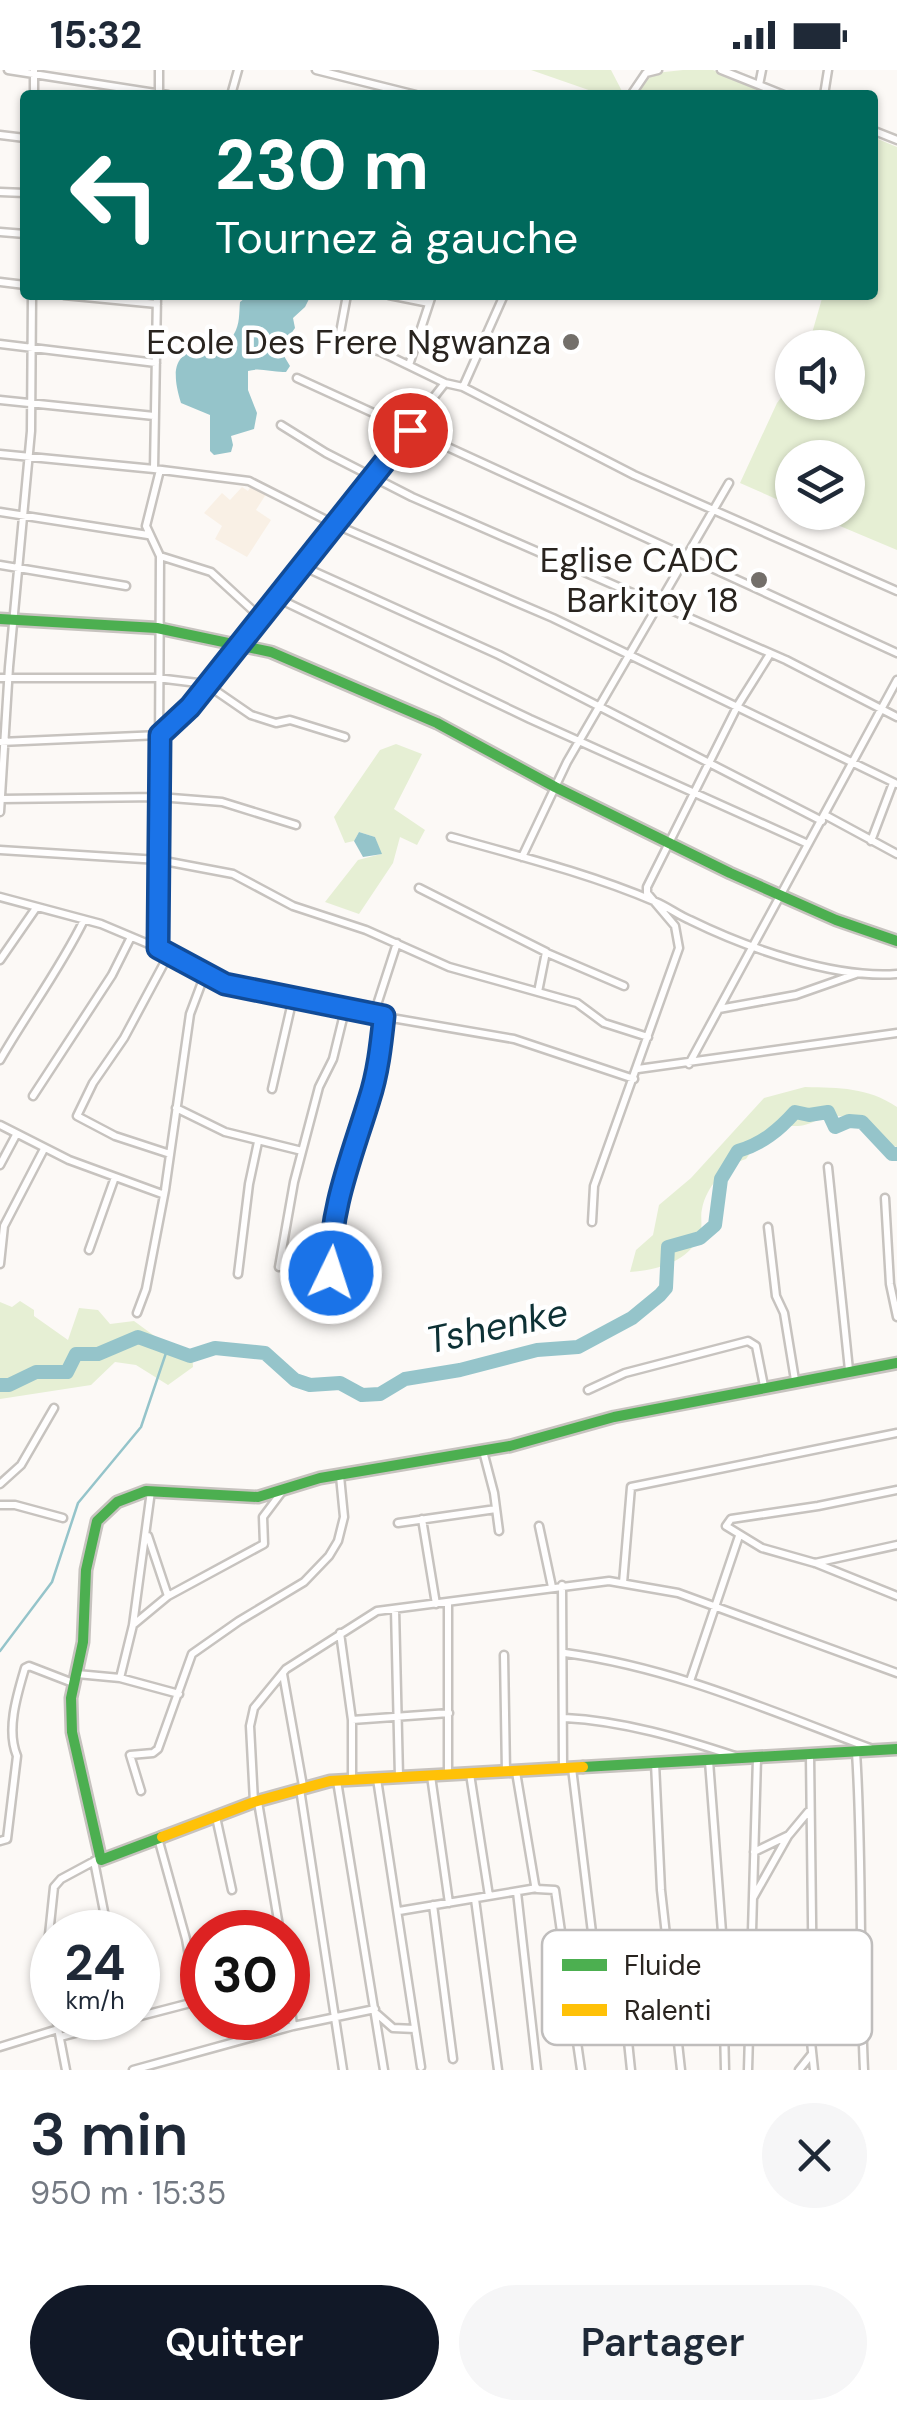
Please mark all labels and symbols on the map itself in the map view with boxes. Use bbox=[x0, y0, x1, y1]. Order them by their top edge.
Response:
place label: Ecole Des Frere Ngwanza bbox=[146, 319, 551, 365]
marker: Ecole Des Frere Ngwanza bbox=[560, 331, 582, 353]
pin bbox=[368, 388, 453, 473]
place label: Eglise CADC Barkitoy 18 bbox=[540, 537, 739, 623]
marker: Eglise CADC Barkitoy 18 bbox=[748, 569, 770, 591]
position arrow bbox=[279, 1221, 383, 1325]
water label: Tshenke bbox=[422, 1287, 572, 1365]
speed limit sign: 30 bbox=[180, 1910, 310, 2040]
legend bbox=[542, 1930, 872, 2045]
text: Fluide bbox=[624, 1947, 701, 1984]
text: Ralenti bbox=[624, 1992, 711, 2029]

